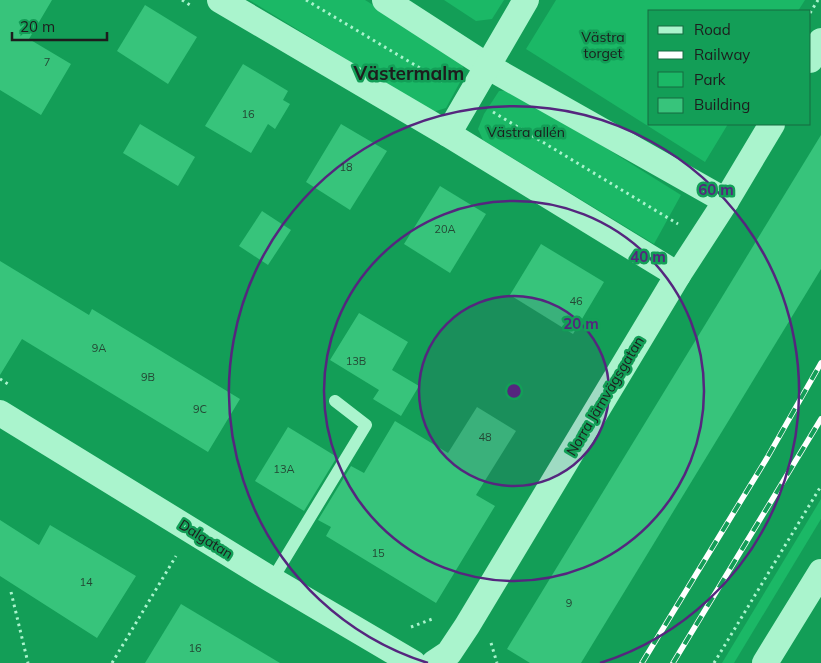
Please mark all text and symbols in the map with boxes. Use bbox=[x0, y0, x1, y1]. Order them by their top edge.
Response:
scale bar bbox=[12, 10, 108, 42]
legend bbox=[648, 10, 811, 125]
text: 20 m bbox=[20, 17, 55, 36]
text: Road bbox=[694, 20, 731, 39]
park label: Västra torget bbox=[581, 28, 625, 62]
text: Railway bbox=[694, 45, 750, 64]
house number: 7 bbox=[44, 55, 50, 69]
district label: Västermalm bbox=[353, 61, 464, 85]
text: Park bbox=[694, 70, 726, 89]
text: Building bbox=[694, 95, 750, 114]
house number: 16 bbox=[241, 107, 255, 121]
park label: Västra allén bbox=[487, 123, 565, 141]
house number: 18 bbox=[339, 160, 353, 174]
text: 60 m bbox=[698, 180, 734, 199]
house number: 20A bbox=[434, 222, 456, 236]
text: 40 m bbox=[630, 247, 666, 266]
house number: 46 bbox=[569, 294, 583, 308]
text: 20 m bbox=[563, 314, 599, 333]
street label: Norra Järnvägsgatan bbox=[562, 333, 648, 459]
house number: 9A bbox=[92, 341, 106, 355]
house number: 13B bbox=[346, 354, 366, 368]
house number: 9B bbox=[141, 370, 155, 384]
centre of rings bbox=[505, 382, 523, 400]
house number: 9C bbox=[193, 402, 207, 416]
house number: 48 bbox=[478, 430, 492, 444]
house number: 13A bbox=[273, 462, 295, 476]
street label: Dalgatan bbox=[176, 515, 236, 563]
house number: 15 bbox=[371, 546, 385, 560]
house number: 14 bbox=[79, 575, 93, 589]
house number: 9 bbox=[566, 596, 572, 610]
house number: 16 bbox=[188, 641, 202, 655]

